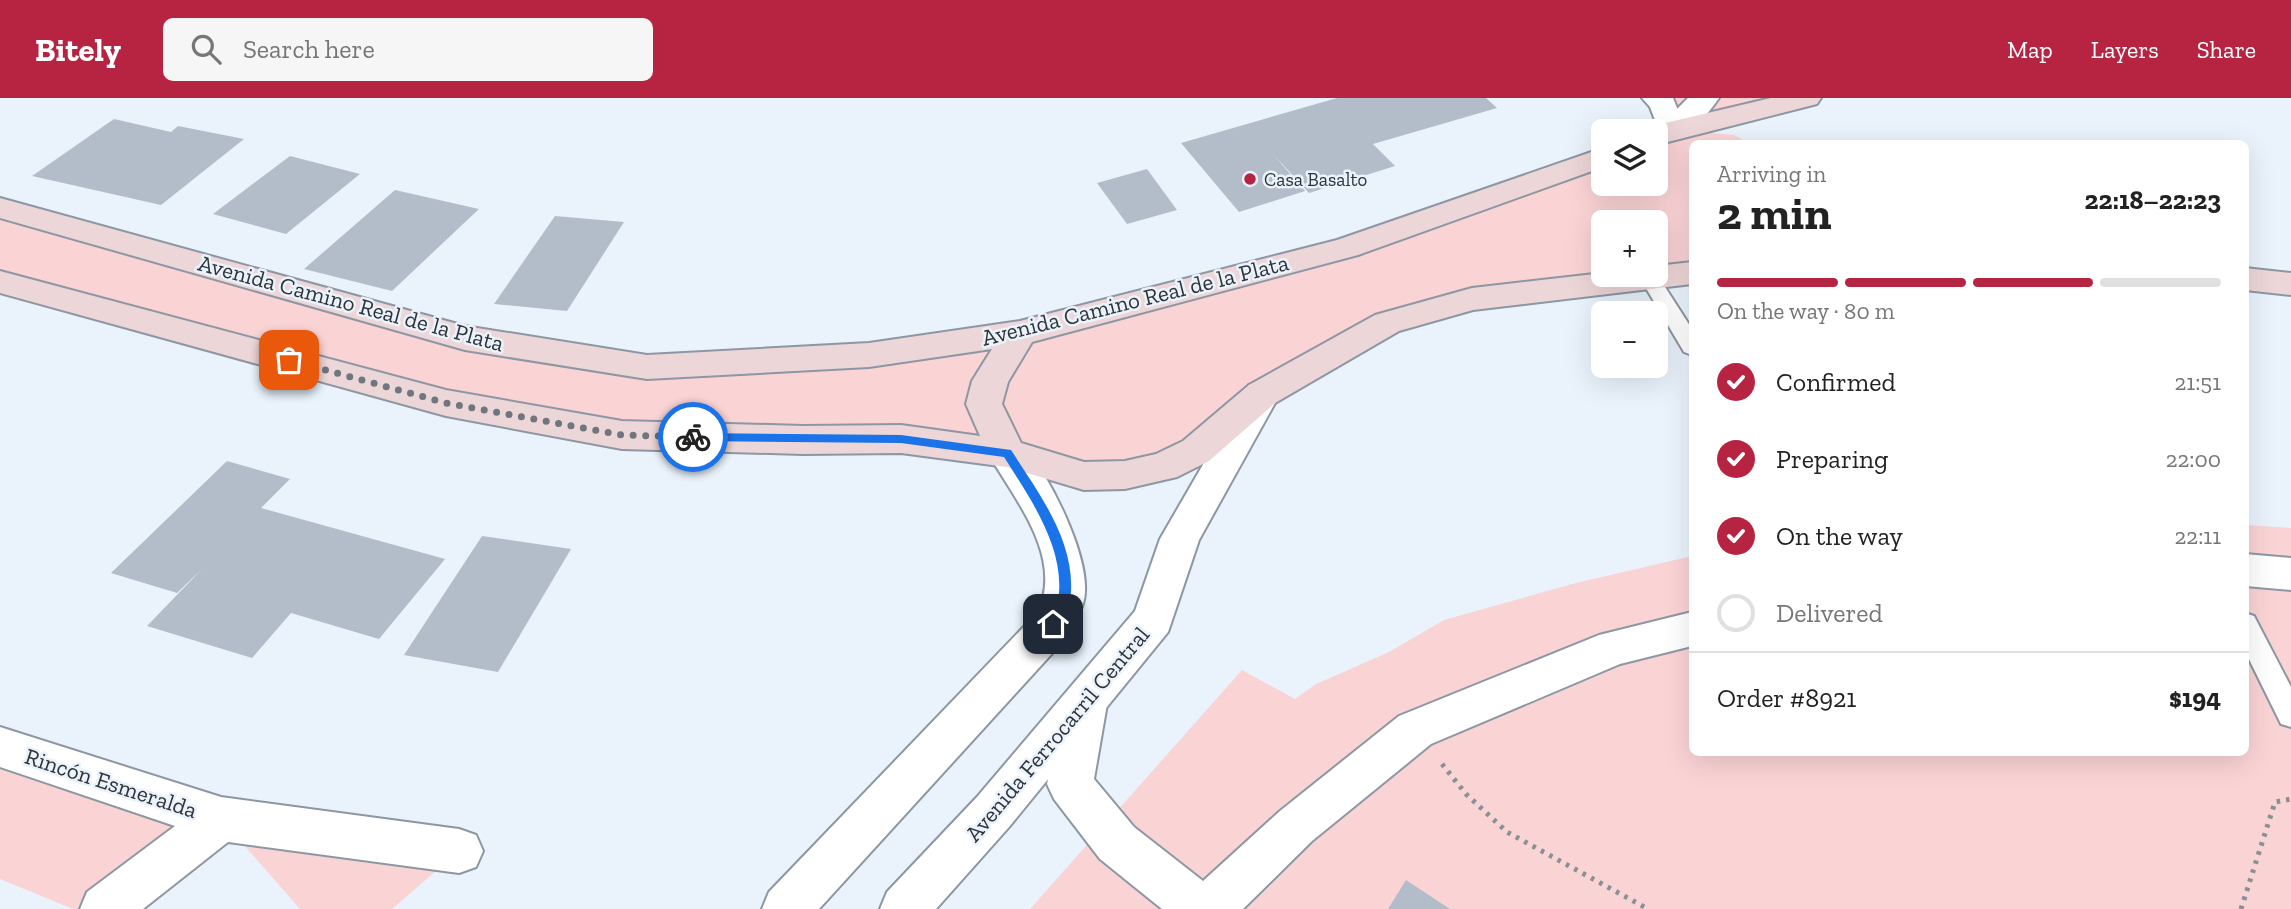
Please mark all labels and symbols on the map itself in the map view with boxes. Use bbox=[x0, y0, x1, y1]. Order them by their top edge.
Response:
place label: Casa Basalto bbox=[1264, 168, 1368, 191]
marker: Casa Basalto bbox=[1242, 171, 1258, 187]
street label: Avenida Camino Real de la Plata bbox=[979, 248, 1291, 352]
street label: Avenida Camino Real de la Plata bbox=[195, 249, 507, 357]
pin bbox=[259, 330, 319, 390]
courier bbox=[658, 402, 728, 472]
pin bbox=[1023, 594, 1083, 654]
street label: Avenida Ferrocarril Central bbox=[959, 621, 1155, 847]
street label: Rincón Esmeralda bbox=[21, 742, 201, 824]

